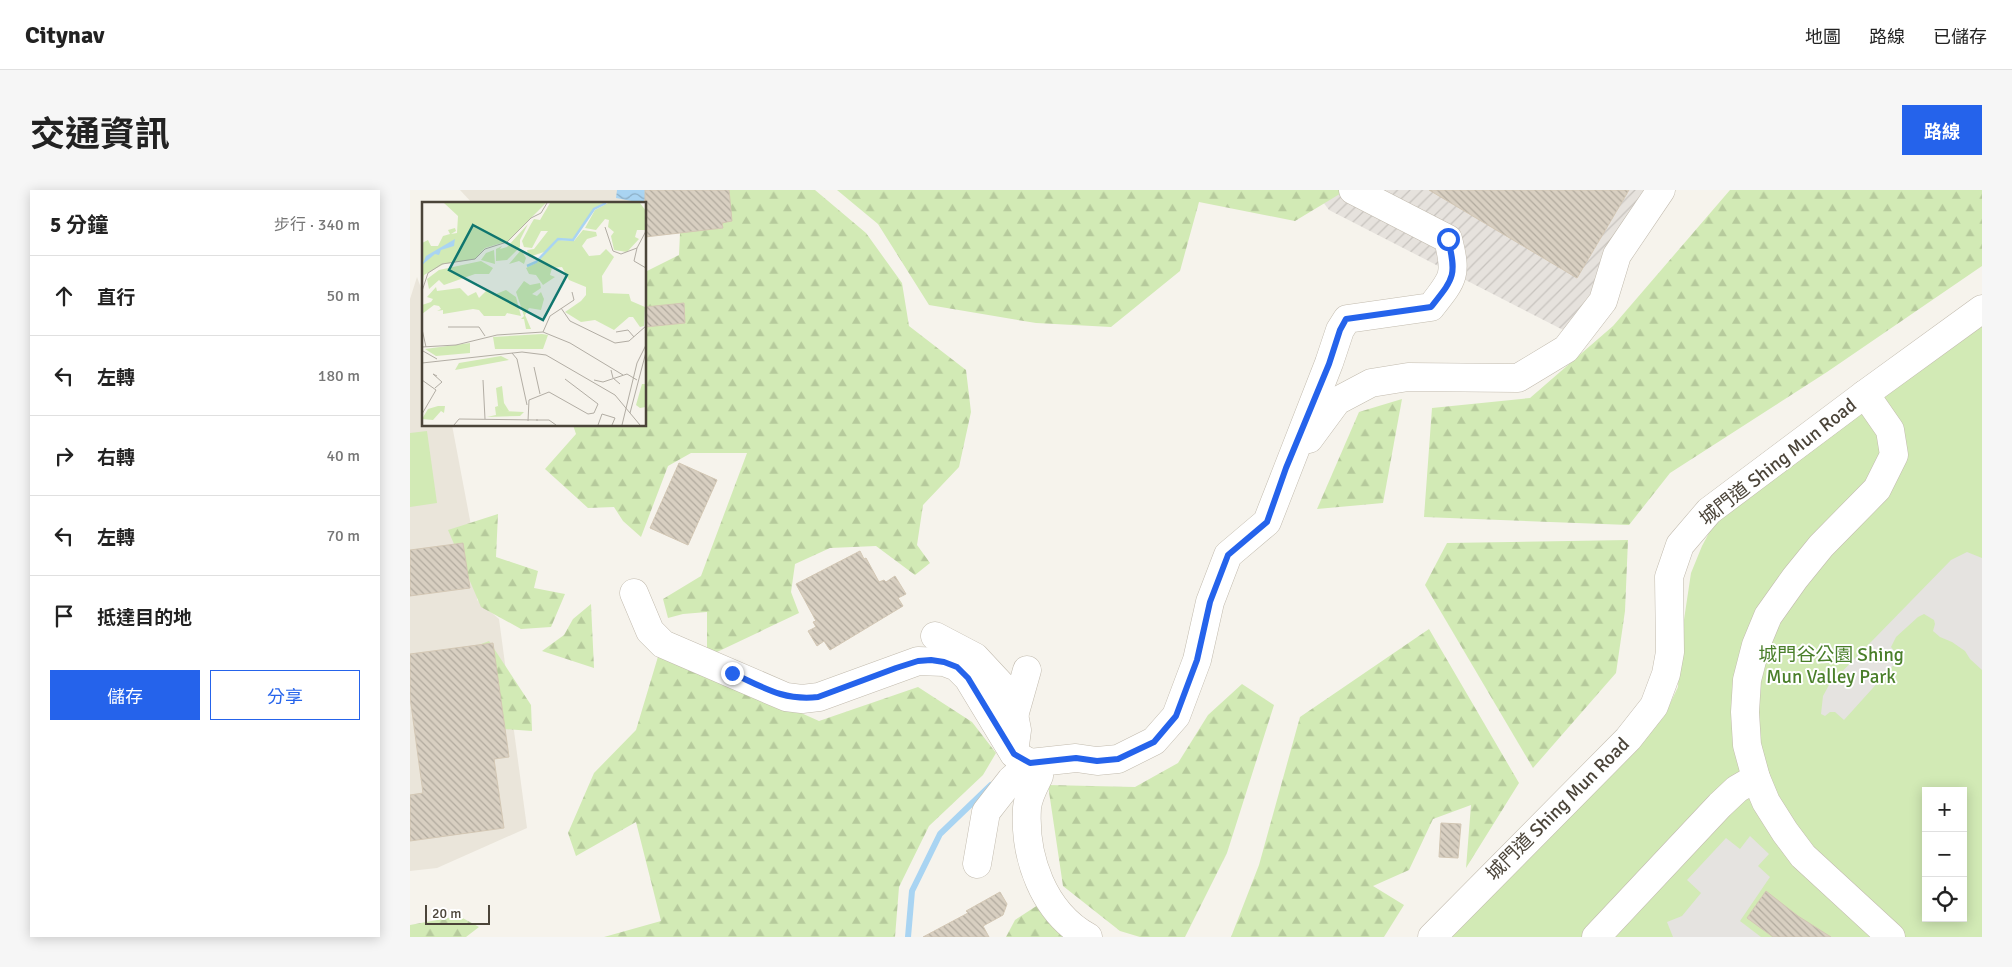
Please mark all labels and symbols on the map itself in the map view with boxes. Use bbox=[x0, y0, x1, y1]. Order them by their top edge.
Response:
inset map bbox=[422, 202, 646, 426]
route start bbox=[1437, 228, 1460, 251]
street label: 城門道 Shing Mun Road bbox=[1695, 393, 1861, 531]
park label: 城門谷公園 Shing Mun Valley Park bbox=[1758, 643, 1904, 689]
route end bbox=[721, 662, 744, 685]
street label: 城門道 Shing Mun Road bbox=[1481, 732, 1635, 886]
scale bar bbox=[425, 902, 490, 925]

